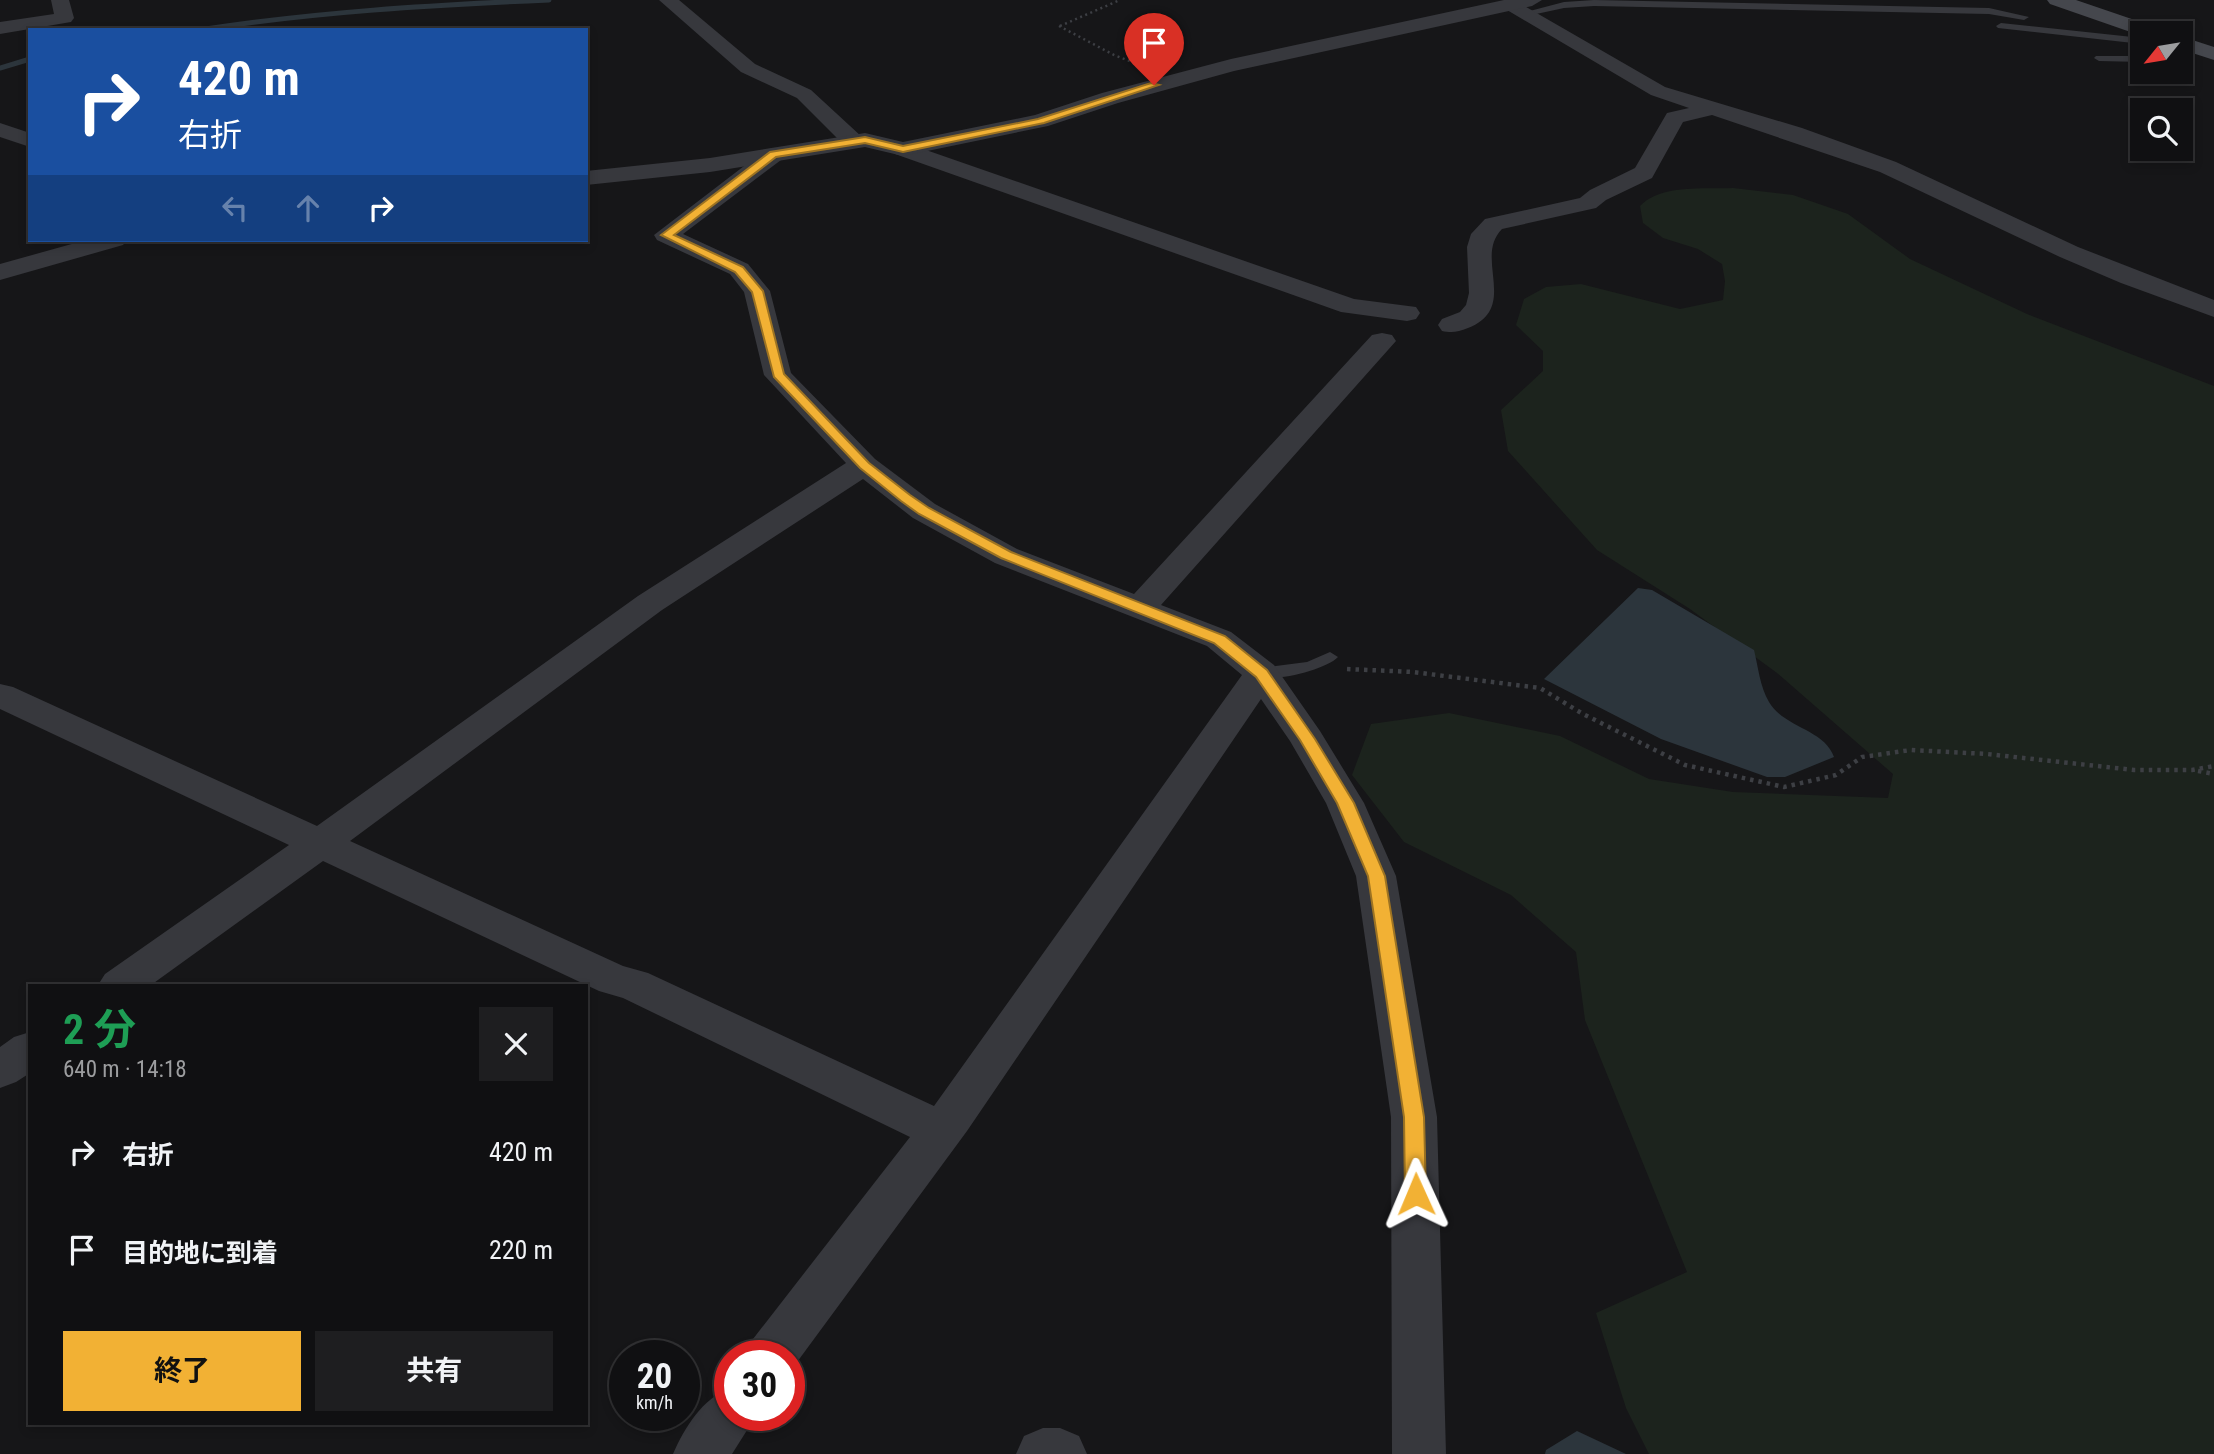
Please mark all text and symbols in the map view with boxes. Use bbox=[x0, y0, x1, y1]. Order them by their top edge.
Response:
pin bbox=[1124, 13, 1184, 85]
north arrow bbox=[2130, 21, 2193, 84]
map controls bbox=[2130, 21, 2193, 161]
icon: arrive bbox=[1135, 24, 1173, 62]
text: 420 m bbox=[178, 50, 300, 107]
icon: right bbox=[63, 56, 154, 147]
button: search bbox=[2130, 98, 2193, 161]
text: 右折 bbox=[178, 116, 242, 154]
icon: left bbox=[216, 189, 254, 227]
icon: ahead bbox=[289, 189, 327, 227]
icon: right bbox=[362, 189, 400, 227]
text: 2 分 bbox=[63, 1005, 136, 1054]
button: close bbox=[479, 1007, 553, 1081]
text: 640 m · 14:18 bbox=[63, 1056, 187, 1083]
icon: right bbox=[63, 1133, 101, 1171]
text: 420 m bbox=[489, 1137, 553, 1167]
text: 右折 bbox=[122, 1140, 174, 1170]
position arrow bbox=[1379, 1157, 1453, 1231]
icon: arrive bbox=[63, 1231, 101, 1269]
text: 220 m bbox=[489, 1235, 553, 1265]
text: 目的地に到着 bbox=[122, 1238, 278, 1268]
button: 終了 bbox=[63, 1331, 301, 1411]
button: 共有 bbox=[315, 1331, 553, 1411]
speed limit sign: 30 bbox=[714, 1340, 805, 1431]
text: 20 bbox=[637, 1356, 672, 1397]
text: km/h bbox=[636, 1392, 673, 1413]

